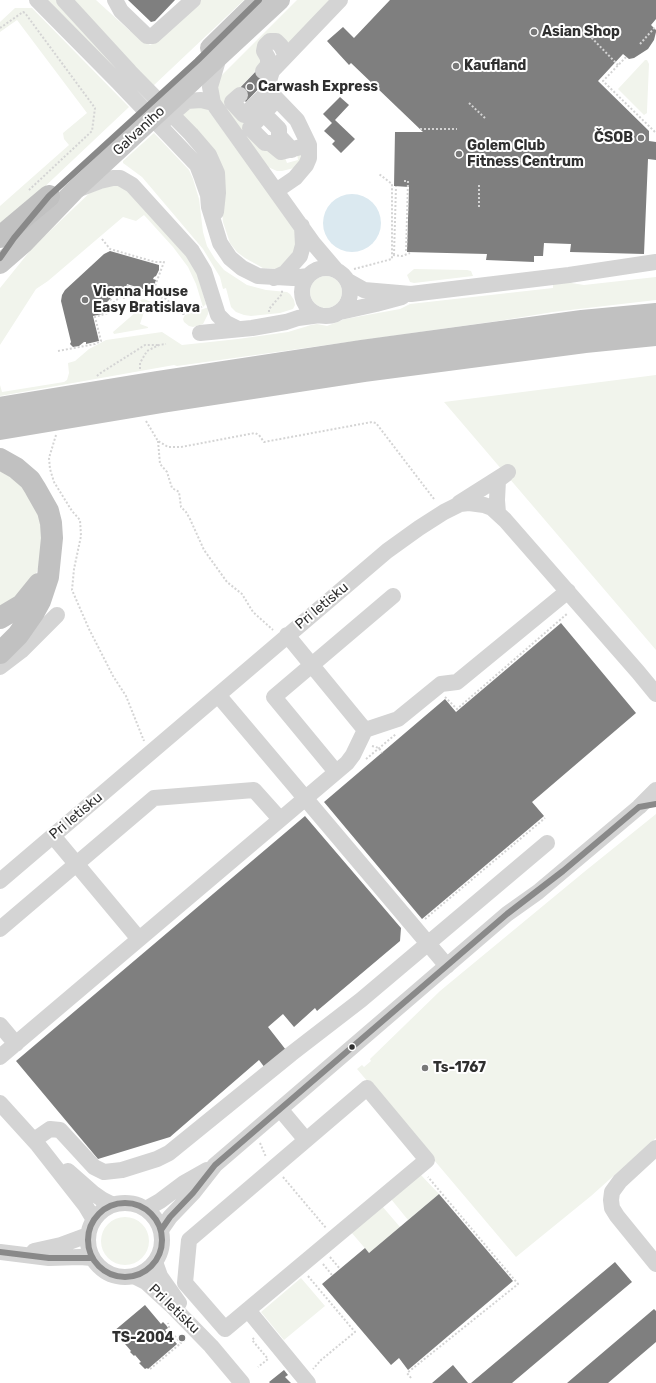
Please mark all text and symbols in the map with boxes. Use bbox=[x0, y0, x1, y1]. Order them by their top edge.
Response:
place label: Asian Shop bbox=[542, 24, 620, 40]
marker: Asian Shop bbox=[529, 27, 539, 37]
place label: Kaufland bbox=[464, 58, 526, 74]
marker: Kaufland bbox=[451, 61, 461, 71]
place label: Carwash Express bbox=[258, 79, 378, 95]
marker: Carwash Express bbox=[245, 82, 255, 92]
street label: Galvaniho bbox=[110, 103, 168, 159]
place label: ČSOB bbox=[594, 130, 633, 146]
marker: ČSOB bbox=[636, 133, 646, 143]
place label: Golem Club Fitness Centrum bbox=[467, 138, 584, 170]
marker: Golem Club Fitness Centrum bbox=[454, 149, 464, 159]
place label: Vienna House Easy Bratislava bbox=[93, 284, 200, 316]
marker: Vienna House Easy Bratislava bbox=[80, 295, 90, 305]
street label: Pri letisku bbox=[292, 579, 352, 633]
street label: Pri letisku bbox=[46, 789, 106, 843]
unlabelled marker bbox=[347, 1042, 357, 1052]
place label: Ts-1767 bbox=[433, 1060, 486, 1076]
marker: Ts-1767 bbox=[420, 1063, 430, 1073]
street label: Pri letisku bbox=[145, 1281, 203, 1337]
place label: TS-2004 bbox=[112, 1330, 174, 1346]
marker: TS-2004 bbox=[177, 1333, 187, 1343]

